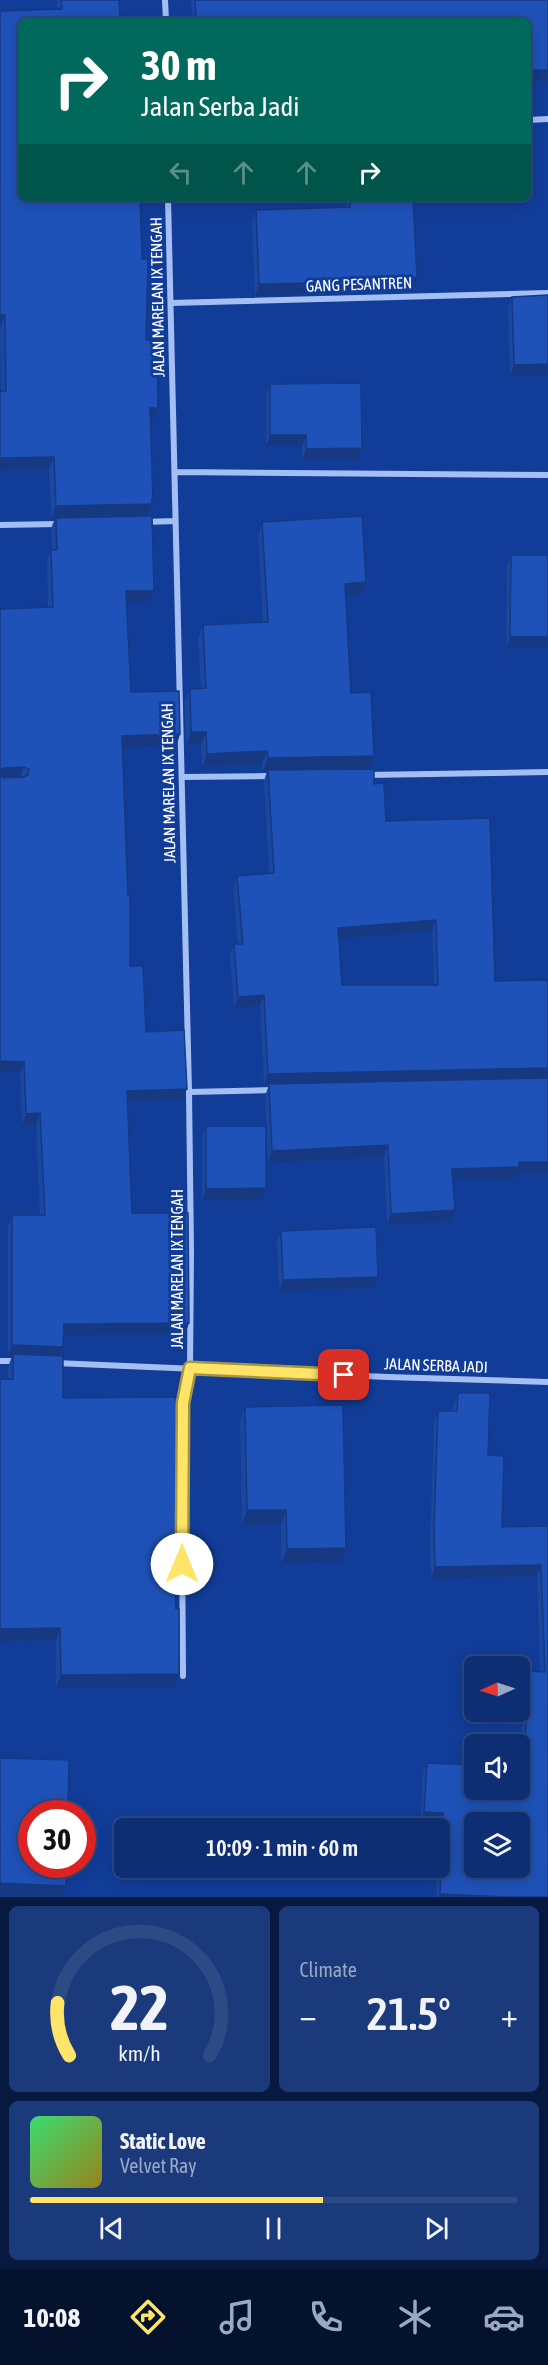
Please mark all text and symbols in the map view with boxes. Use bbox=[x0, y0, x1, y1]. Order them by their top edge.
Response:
text: 30 m bbox=[141, 41, 216, 89]
icon: right bbox=[42, 42, 120, 120]
text: Jalan Serba Jadi bbox=[141, 91, 300, 122]
icon: left bbox=[164, 156, 197, 189]
icon: ahead bbox=[227, 156, 260, 189]
icon: ahead bbox=[290, 156, 323, 189]
icon: right bbox=[353, 156, 386, 189]
street label: JALAN MARELAN IX TENGAH bbox=[147, 217, 167, 377]
street label: GANG PESANTREN bbox=[306, 273, 412, 295]
street label: JALAN MARELAN IX TENGAH bbox=[158, 703, 178, 863]
street label: JALAN MARELAN IX TENGAH bbox=[168, 1189, 186, 1349]
pin bbox=[318, 1349, 369, 1400]
street label: JALAN SERBA JADI bbox=[384, 1354, 488, 1376]
icon: arrive bbox=[327, 1358, 360, 1391]
position arrow bbox=[150, 1532, 214, 1596]
north arrow bbox=[464, 1656, 530, 1722]
map controls bbox=[464, 1656, 530, 1878]
button: sound bbox=[464, 1734, 530, 1800]
speed limit sign: 30 bbox=[18, 1800, 96, 1878]
button: layers bbox=[464, 1812, 530, 1878]
text: 10:09 · 1 min · 60 m bbox=[206, 1835, 358, 1861]
text: Climate bbox=[300, 1958, 357, 1981]
text: 22 bbox=[110, 1972, 169, 2043]
text: 21.5° bbox=[367, 1988, 451, 2040]
text: − bbox=[300, 1996, 317, 2034]
text: + bbox=[501, 1996, 518, 2034]
text: km/h bbox=[118, 2041, 161, 2066]
text: Static Love bbox=[120, 2128, 206, 2154]
text: Velvet Ray bbox=[120, 2154, 197, 2177]
icon: previous bbox=[95, 2212, 128, 2245]
icon: pause bbox=[257, 2212, 290, 2245]
icon: next bbox=[420, 2212, 453, 2245]
icon: directions bbox=[127, 2296, 169, 2338]
icon: music bbox=[216, 2296, 258, 2338]
icon: phone bbox=[305, 2296, 347, 2338]
icon: climate bbox=[394, 2296, 436, 2338]
icon: car bbox=[483, 2296, 525, 2338]
text: 10:08 bbox=[23, 2302, 80, 2333]

